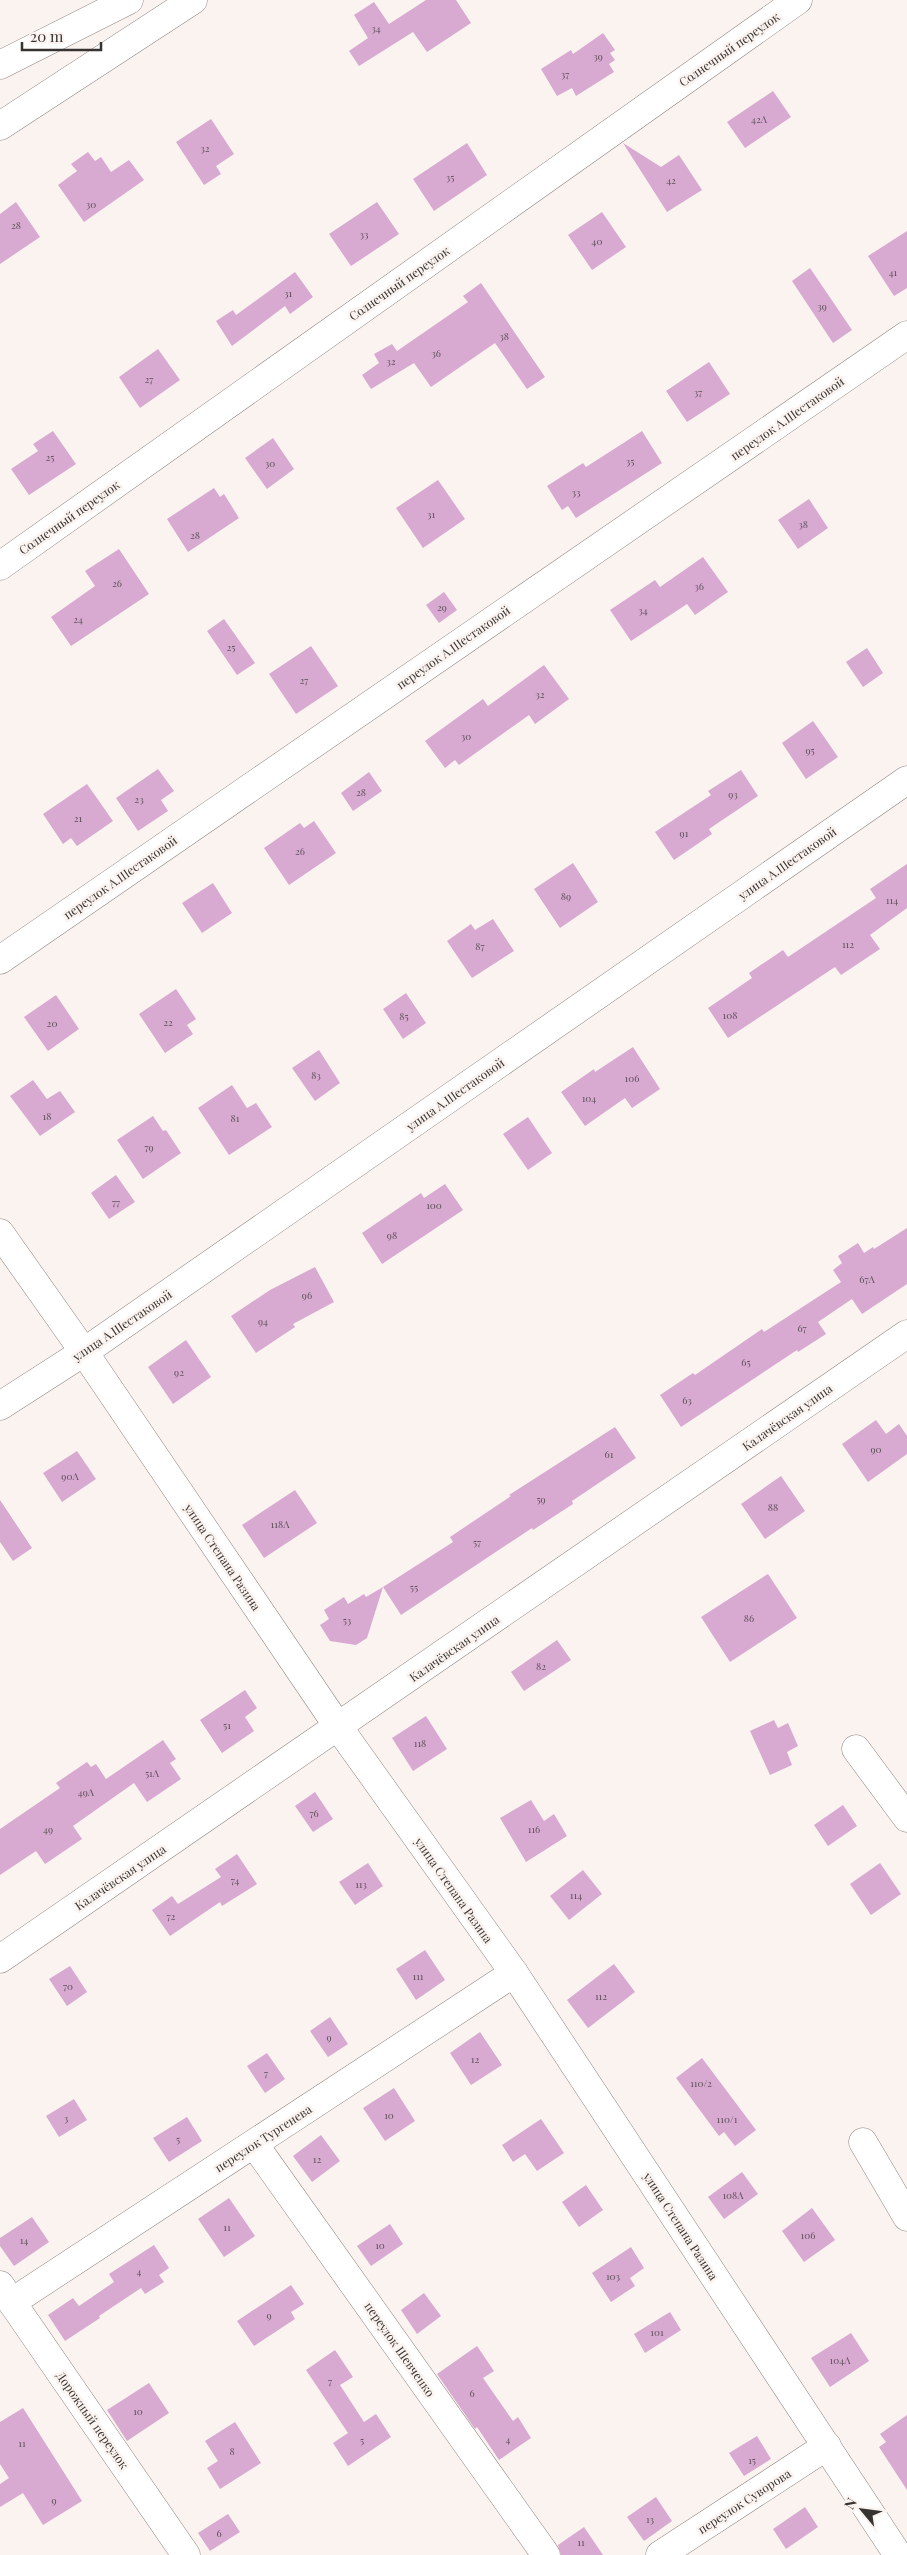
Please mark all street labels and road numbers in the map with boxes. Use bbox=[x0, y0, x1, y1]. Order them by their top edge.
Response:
street label: Солнечный переулок bbox=[676, 8, 782, 90]
street label: Солнечный переулок bbox=[346, 242, 452, 324]
street label: переулок А.Шестаковой bbox=[727, 372, 847, 463]
street label: Солнечный переулок bbox=[16, 476, 122, 558]
street label: переулок А.Шестаковой bbox=[393, 601, 513, 692]
street label: улица А.Шестаковой bbox=[734, 823, 840, 903]
street label: переулок А.Шестаковой bbox=[60, 831, 180, 922]
street label: улица А.Шестаковой bbox=[402, 1054, 508, 1134]
street label: улица А.Шестаковой bbox=[68, 1286, 175, 1365]
street label: Калачёвская улица bbox=[739, 1380, 835, 1454]
street label: улица Степана Разина bbox=[181, 1500, 265, 1613]
street label: Калачёвская улица bbox=[406, 1611, 502, 1685]
street label: улица Степана Разина bbox=[411, 1833, 497, 1946]
street label: Калачёвская улица bbox=[71, 1841, 169, 1913]
street label: переулок Тургенева bbox=[212, 2101, 314, 2175]
street label: улица Степана Разина bbox=[640, 2168, 722, 2283]
street label: переулок Шевченко bbox=[361, 2299, 439, 2400]
street label: Дорожный переулок bbox=[53, 2368, 133, 2472]
street label: переулок Суворова bbox=[694, 2465, 794, 2537]

